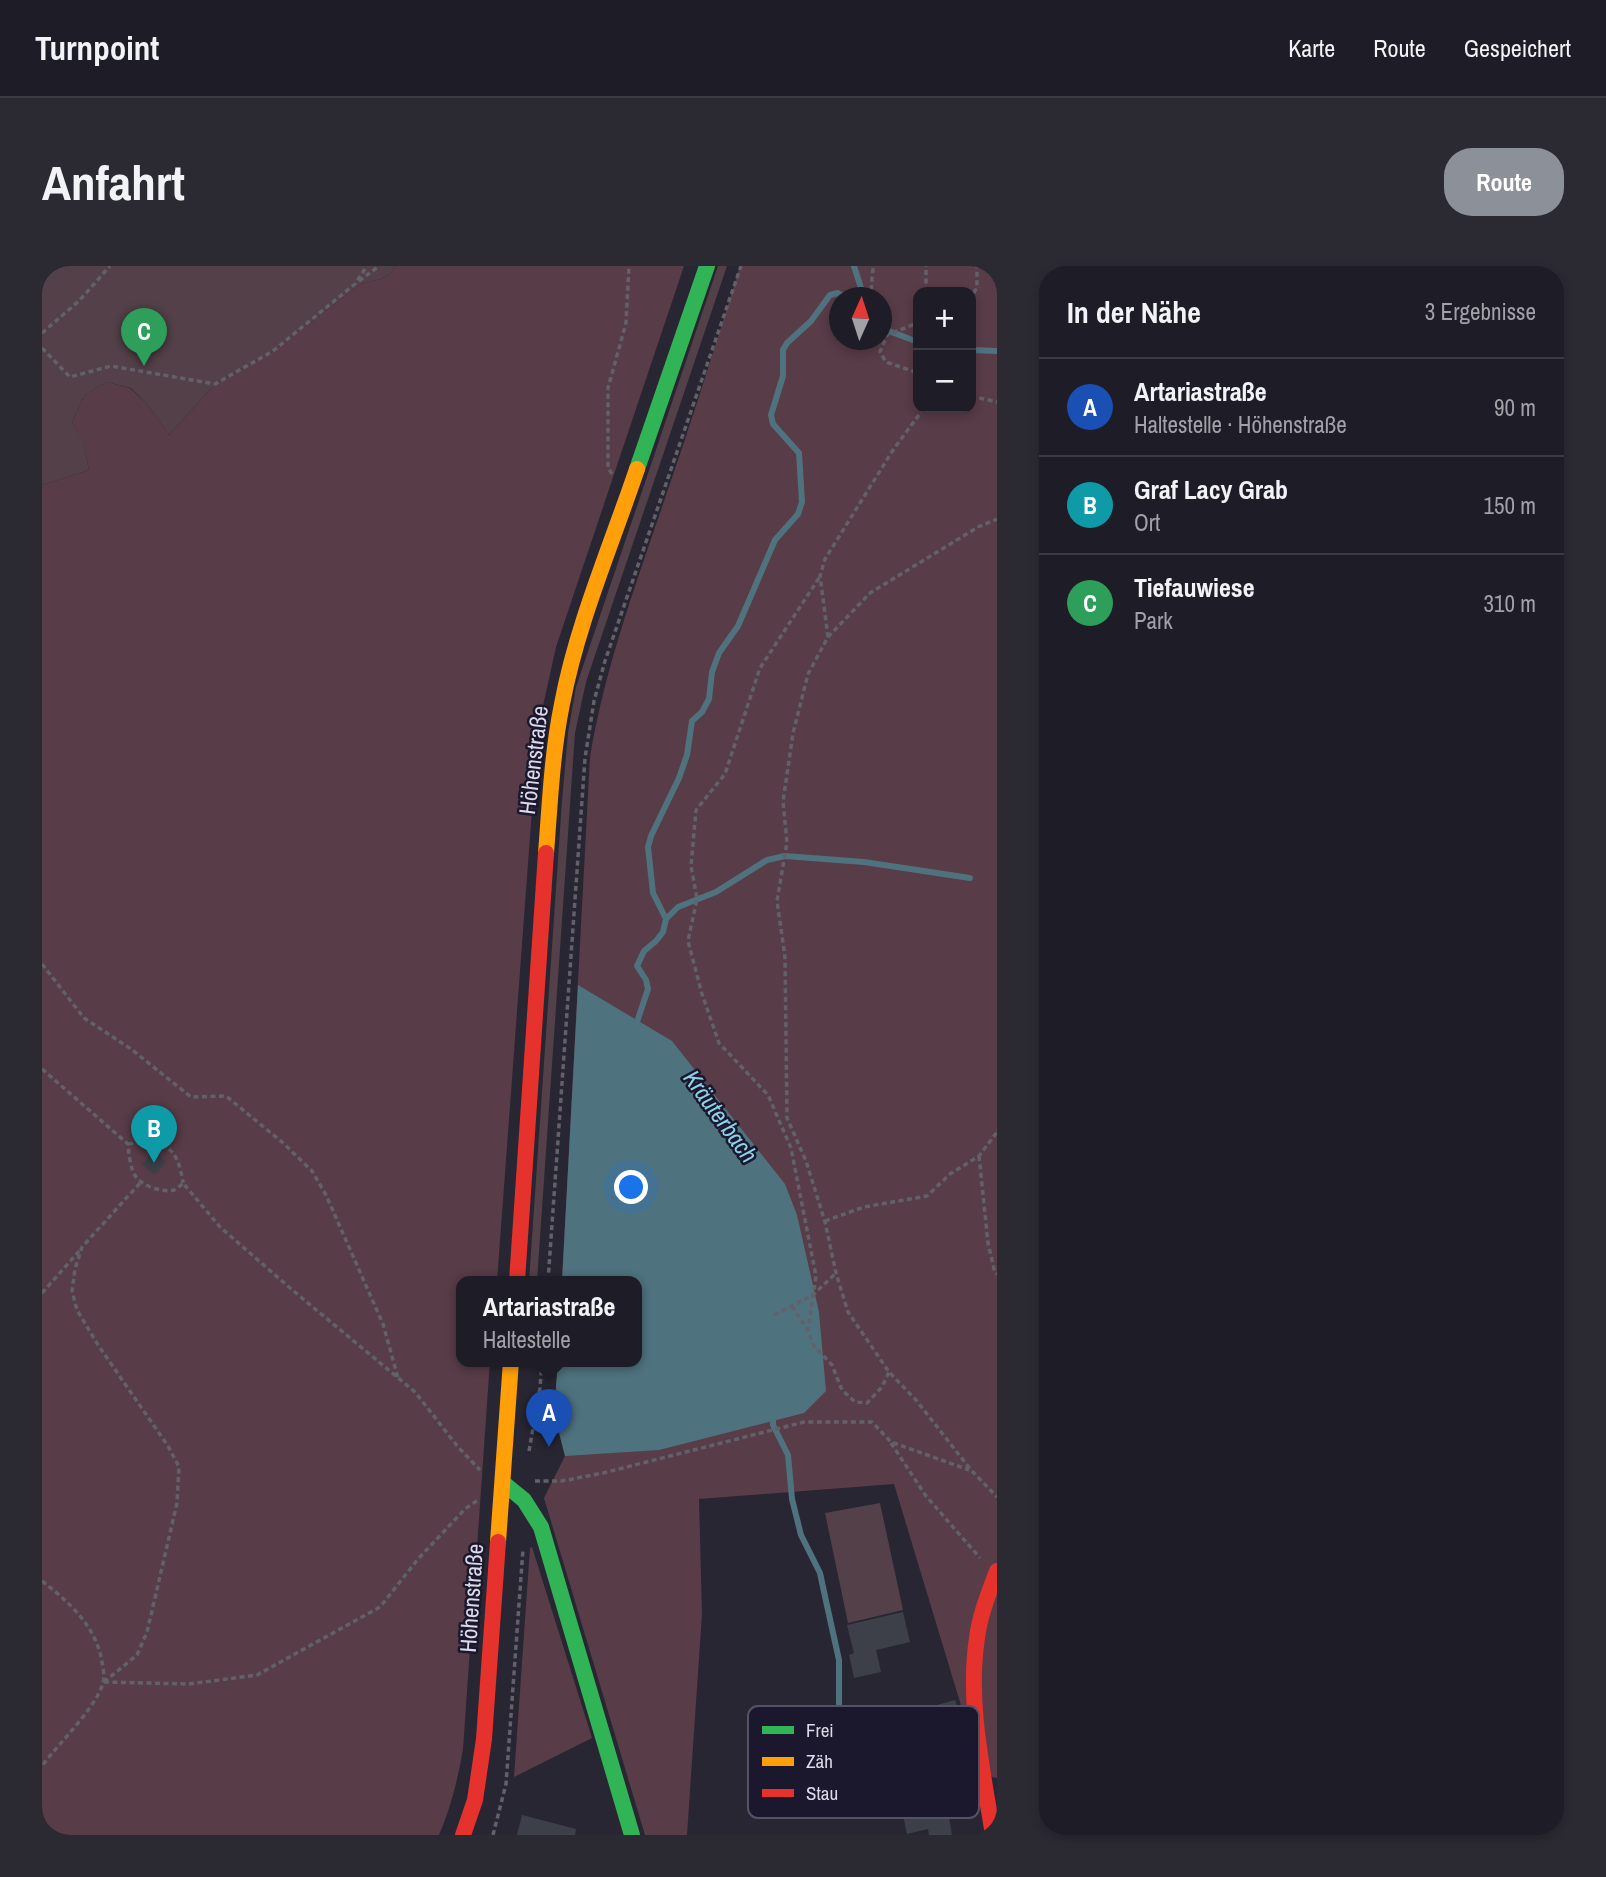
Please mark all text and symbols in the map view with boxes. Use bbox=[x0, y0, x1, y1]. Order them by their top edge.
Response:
text: Turnpoint bbox=[35, 26, 159, 70]
text: Karte bbox=[1288, 32, 1335, 64]
text: Route bbox=[1373, 32, 1426, 64]
text: Gespeichert bbox=[1464, 32, 1571, 64]
button: Route bbox=[1444, 148, 1564, 216]
text: Anfahrt bbox=[42, 149, 185, 215]
north arrow bbox=[829, 287, 892, 350]
map controls bbox=[913, 287, 976, 413]
button: + bbox=[913, 287, 976, 350]
text: In der Nähe bbox=[1067, 292, 1201, 332]
text: 3 Ergebnisse bbox=[1425, 296, 1536, 327]
pin: C bbox=[121, 308, 167, 366]
button: − bbox=[913, 350, 976, 413]
text: Artariastraße bbox=[1134, 374, 1267, 409]
text: A bbox=[1083, 392, 1097, 423]
text: 90 m bbox=[1494, 392, 1536, 423]
text: Haltestelle · Höhenstraße bbox=[1134, 409, 1347, 440]
text: Graf Lacy Grab bbox=[1134, 472, 1288, 507]
text: B bbox=[1083, 490, 1097, 521]
text: 150 m bbox=[1484, 490, 1536, 521]
text: Ort bbox=[1134, 507, 1160, 538]
text: Tiefauwiese bbox=[1134, 570, 1255, 605]
text: C bbox=[1083, 588, 1097, 619]
text: 310 m bbox=[1484, 588, 1536, 619]
text: Park bbox=[1134, 605, 1173, 636]
street label: Höhenstraße bbox=[511, 704, 555, 816]
water label: Kräuterbach bbox=[677, 1063, 765, 1169]
pin: B bbox=[131, 1105, 177, 1163]
your location bbox=[614, 1170, 648, 1204]
popup bbox=[456, 1276, 642, 1367]
text: Artariastraße bbox=[483, 1289, 615, 1324]
text: Haltestelle bbox=[483, 1324, 571, 1355]
pin: A bbox=[526, 1389, 572, 1447]
street label: Höhenstraße bbox=[452, 1543, 490, 1653]
legend bbox=[748, 1706, 979, 1818]
text: Frei bbox=[806, 1717, 834, 1743]
text: Zäh bbox=[806, 1748, 833, 1774]
text: Stau bbox=[806, 1780, 838, 1806]

